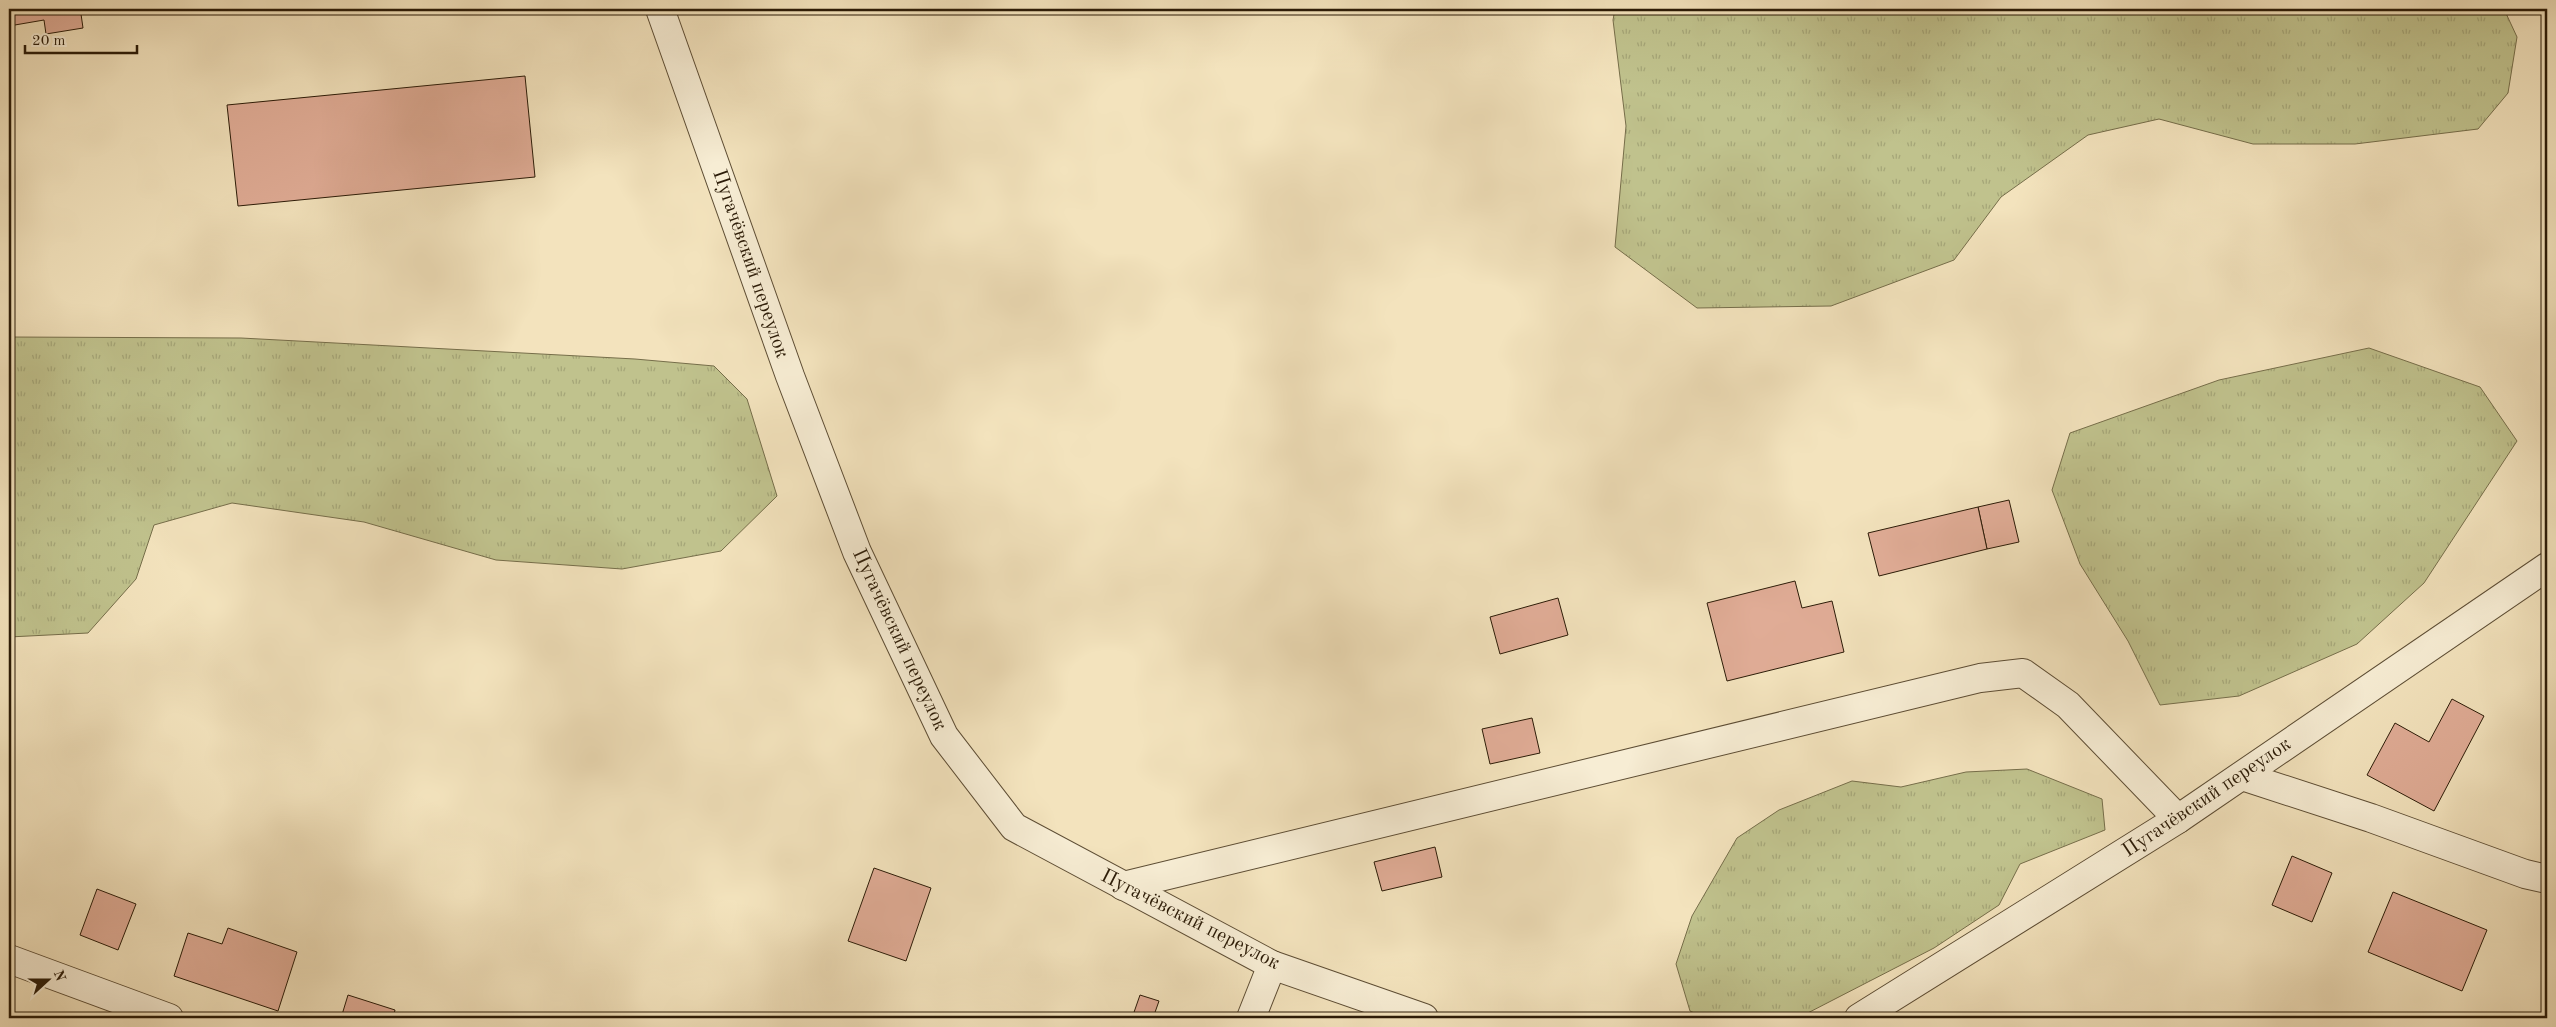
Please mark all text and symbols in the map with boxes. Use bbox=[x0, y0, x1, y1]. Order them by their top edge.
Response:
scale bar bbox=[25, 22, 138, 54]
text: 20 m bbox=[32, 34, 66, 49]
street label: Пугачёвский переулок bbox=[708, 167, 792, 361]
street label: Пугачёвский переулок bbox=[848, 546, 950, 734]
street label: Пугачёвский переулок bbox=[2119, 734, 2295, 862]
street label: Пугачёвский переулок bbox=[1097, 866, 1283, 974]
north arrow bbox=[22, 954, 72, 1004]
text: N bbox=[51, 968, 68, 983]

